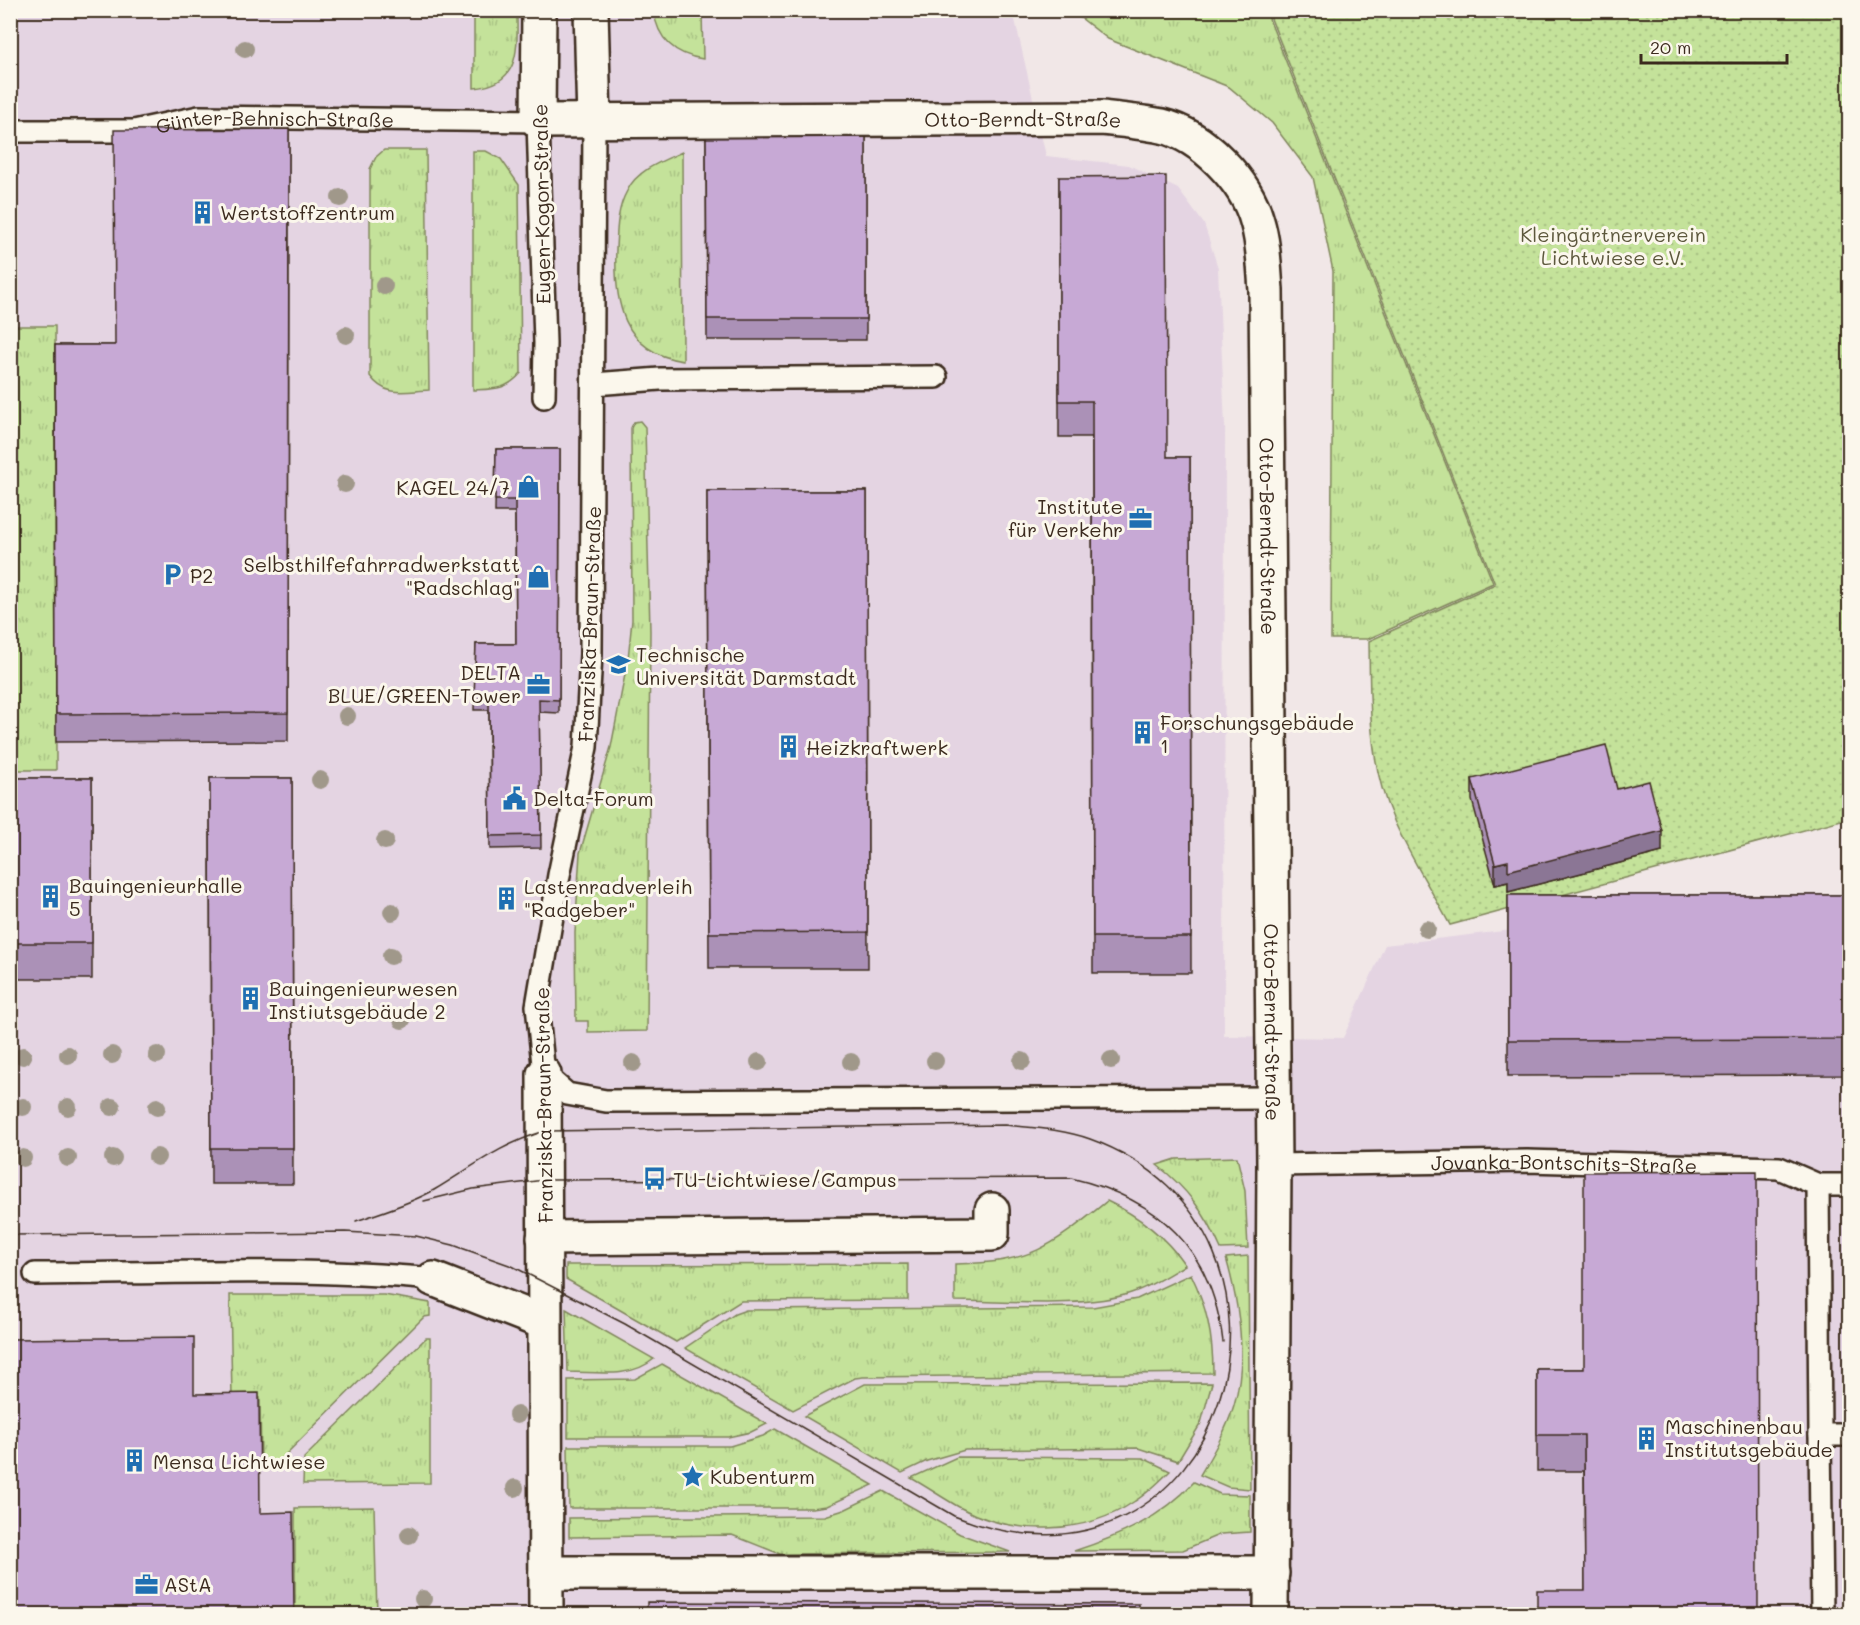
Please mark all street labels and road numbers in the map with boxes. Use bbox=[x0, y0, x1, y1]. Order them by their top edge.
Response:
street label: Günter-Behnisch-Straße bbox=[153, 104, 394, 139]
street label: Eugen-Kogon-Straße bbox=[526, 104, 556, 304]
street label: Otto-Berndt-Straße bbox=[924, 105, 1123, 133]
street label: Otto-Berndt-Straße bbox=[1254, 437, 1282, 635]
street label: Franziska-Braun-Straße bbox=[572, 505, 606, 743]
street label: Otto-Berndt-Straße bbox=[1259, 923, 1287, 1121]
street label: Franziska-Braun-Straße bbox=[528, 987, 558, 1223]
street label: Jovanka-Bontschits-Straße bbox=[1431, 1148, 1697, 1179]

